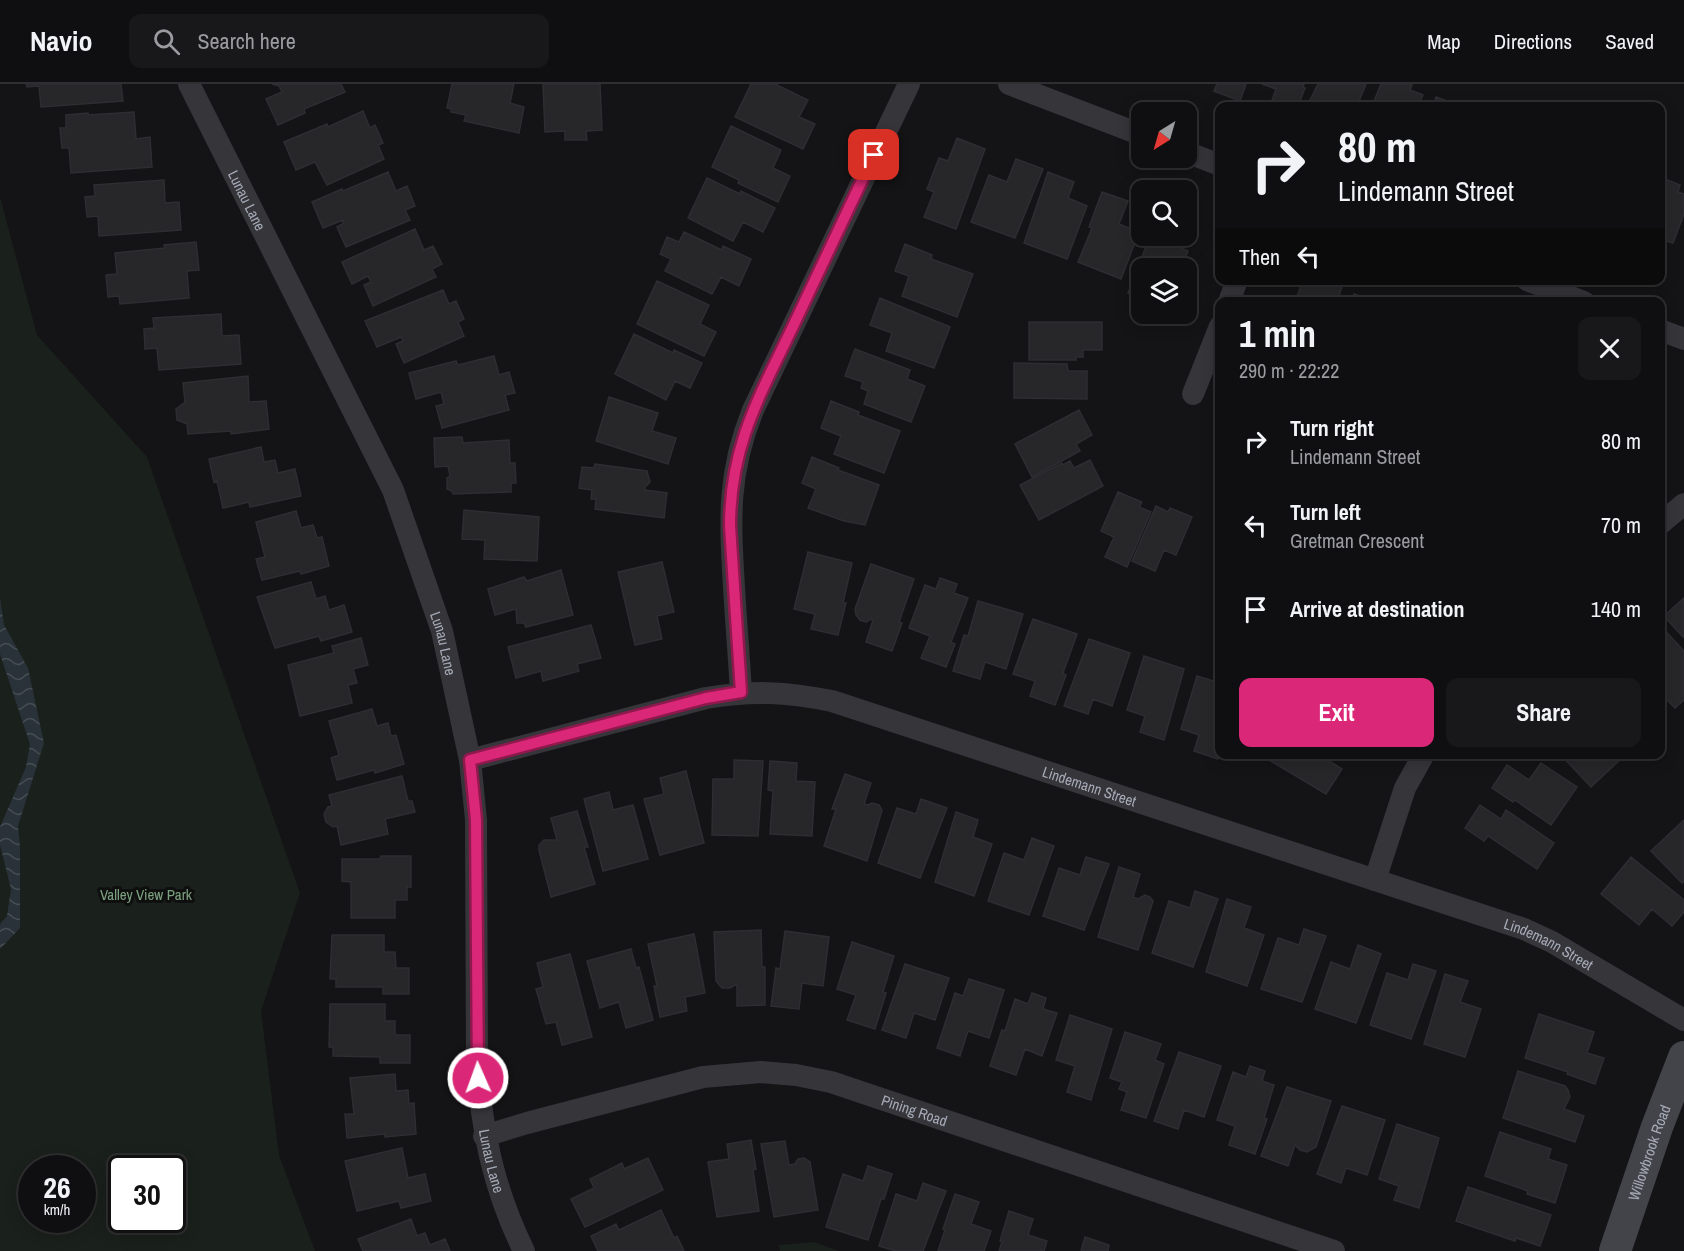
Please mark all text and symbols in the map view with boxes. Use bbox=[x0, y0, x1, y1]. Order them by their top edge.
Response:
search box bbox=[129, 14, 549, 68]
text: Navio bbox=[30, 22, 93, 60]
icon: search bbox=[150, 25, 183, 58]
text: Search here bbox=[198, 26, 296, 56]
text: Map bbox=[1427, 27, 1461, 56]
text: Directions bbox=[1494, 27, 1572, 56]
text: Saved bbox=[1605, 27, 1654, 56]
north arrow bbox=[1131, 102, 1197, 168]
map controls bbox=[1131, 102, 1197, 324]
text: 80 m bbox=[1338, 119, 1417, 175]
icon: right bbox=[1239, 126, 1317, 204]
pin bbox=[848, 129, 899, 180]
icon: arrive bbox=[857, 138, 890, 171]
street label: Lunau Lane bbox=[223, 166, 271, 234]
text: Lindemann Street bbox=[1338, 173, 1514, 209]
button: search bbox=[1131, 180, 1197, 246]
icon: left bbox=[1292, 240, 1325, 273]
text: Then bbox=[1239, 242, 1280, 272]
button: layers bbox=[1131, 258, 1197, 324]
text: 1 min bbox=[1239, 310, 1316, 358]
button: close bbox=[1578, 317, 1641, 380]
text: 290 m · 22:22 bbox=[1239, 357, 1339, 384]
text: Turn right bbox=[1290, 413, 1374, 443]
icon: right bbox=[1239, 425, 1272, 458]
text: 80 m bbox=[1601, 426, 1641, 456]
text: Lindemann Street bbox=[1290, 443, 1420, 470]
text: Turn left bbox=[1290, 497, 1361, 527]
icon: left bbox=[1239, 509, 1272, 542]
text: 70 m bbox=[1601, 510, 1641, 540]
text: Gretman Crescent bbox=[1290, 527, 1424, 554]
icon: arrive bbox=[1239, 593, 1272, 626]
text: Arrive at destination bbox=[1290, 594, 1464, 624]
text: 140 m bbox=[1591, 594, 1641, 624]
street label: Lunau Lane bbox=[425, 609, 462, 677]
button: Exit bbox=[1239, 678, 1434, 747]
button: Share bbox=[1446, 678, 1641, 747]
street label: Lindemann Street bbox=[1040, 761, 1140, 811]
park label: Valley View Park bbox=[100, 884, 193, 905]
street label: Lindemann Street bbox=[1501, 913, 1598, 975]
position arrow bbox=[446, 1046, 510, 1110]
street label: Pining Road bbox=[879, 1089, 950, 1131]
street label: Willowbrook Road bbox=[1622, 1102, 1675, 1203]
street label: Lunau Lane bbox=[474, 1127, 510, 1195]
speed limit sign: 30 bbox=[108, 1155, 186, 1233]
text: 26 bbox=[43, 1167, 71, 1207]
text: km/h bbox=[44, 1199, 70, 1220]

